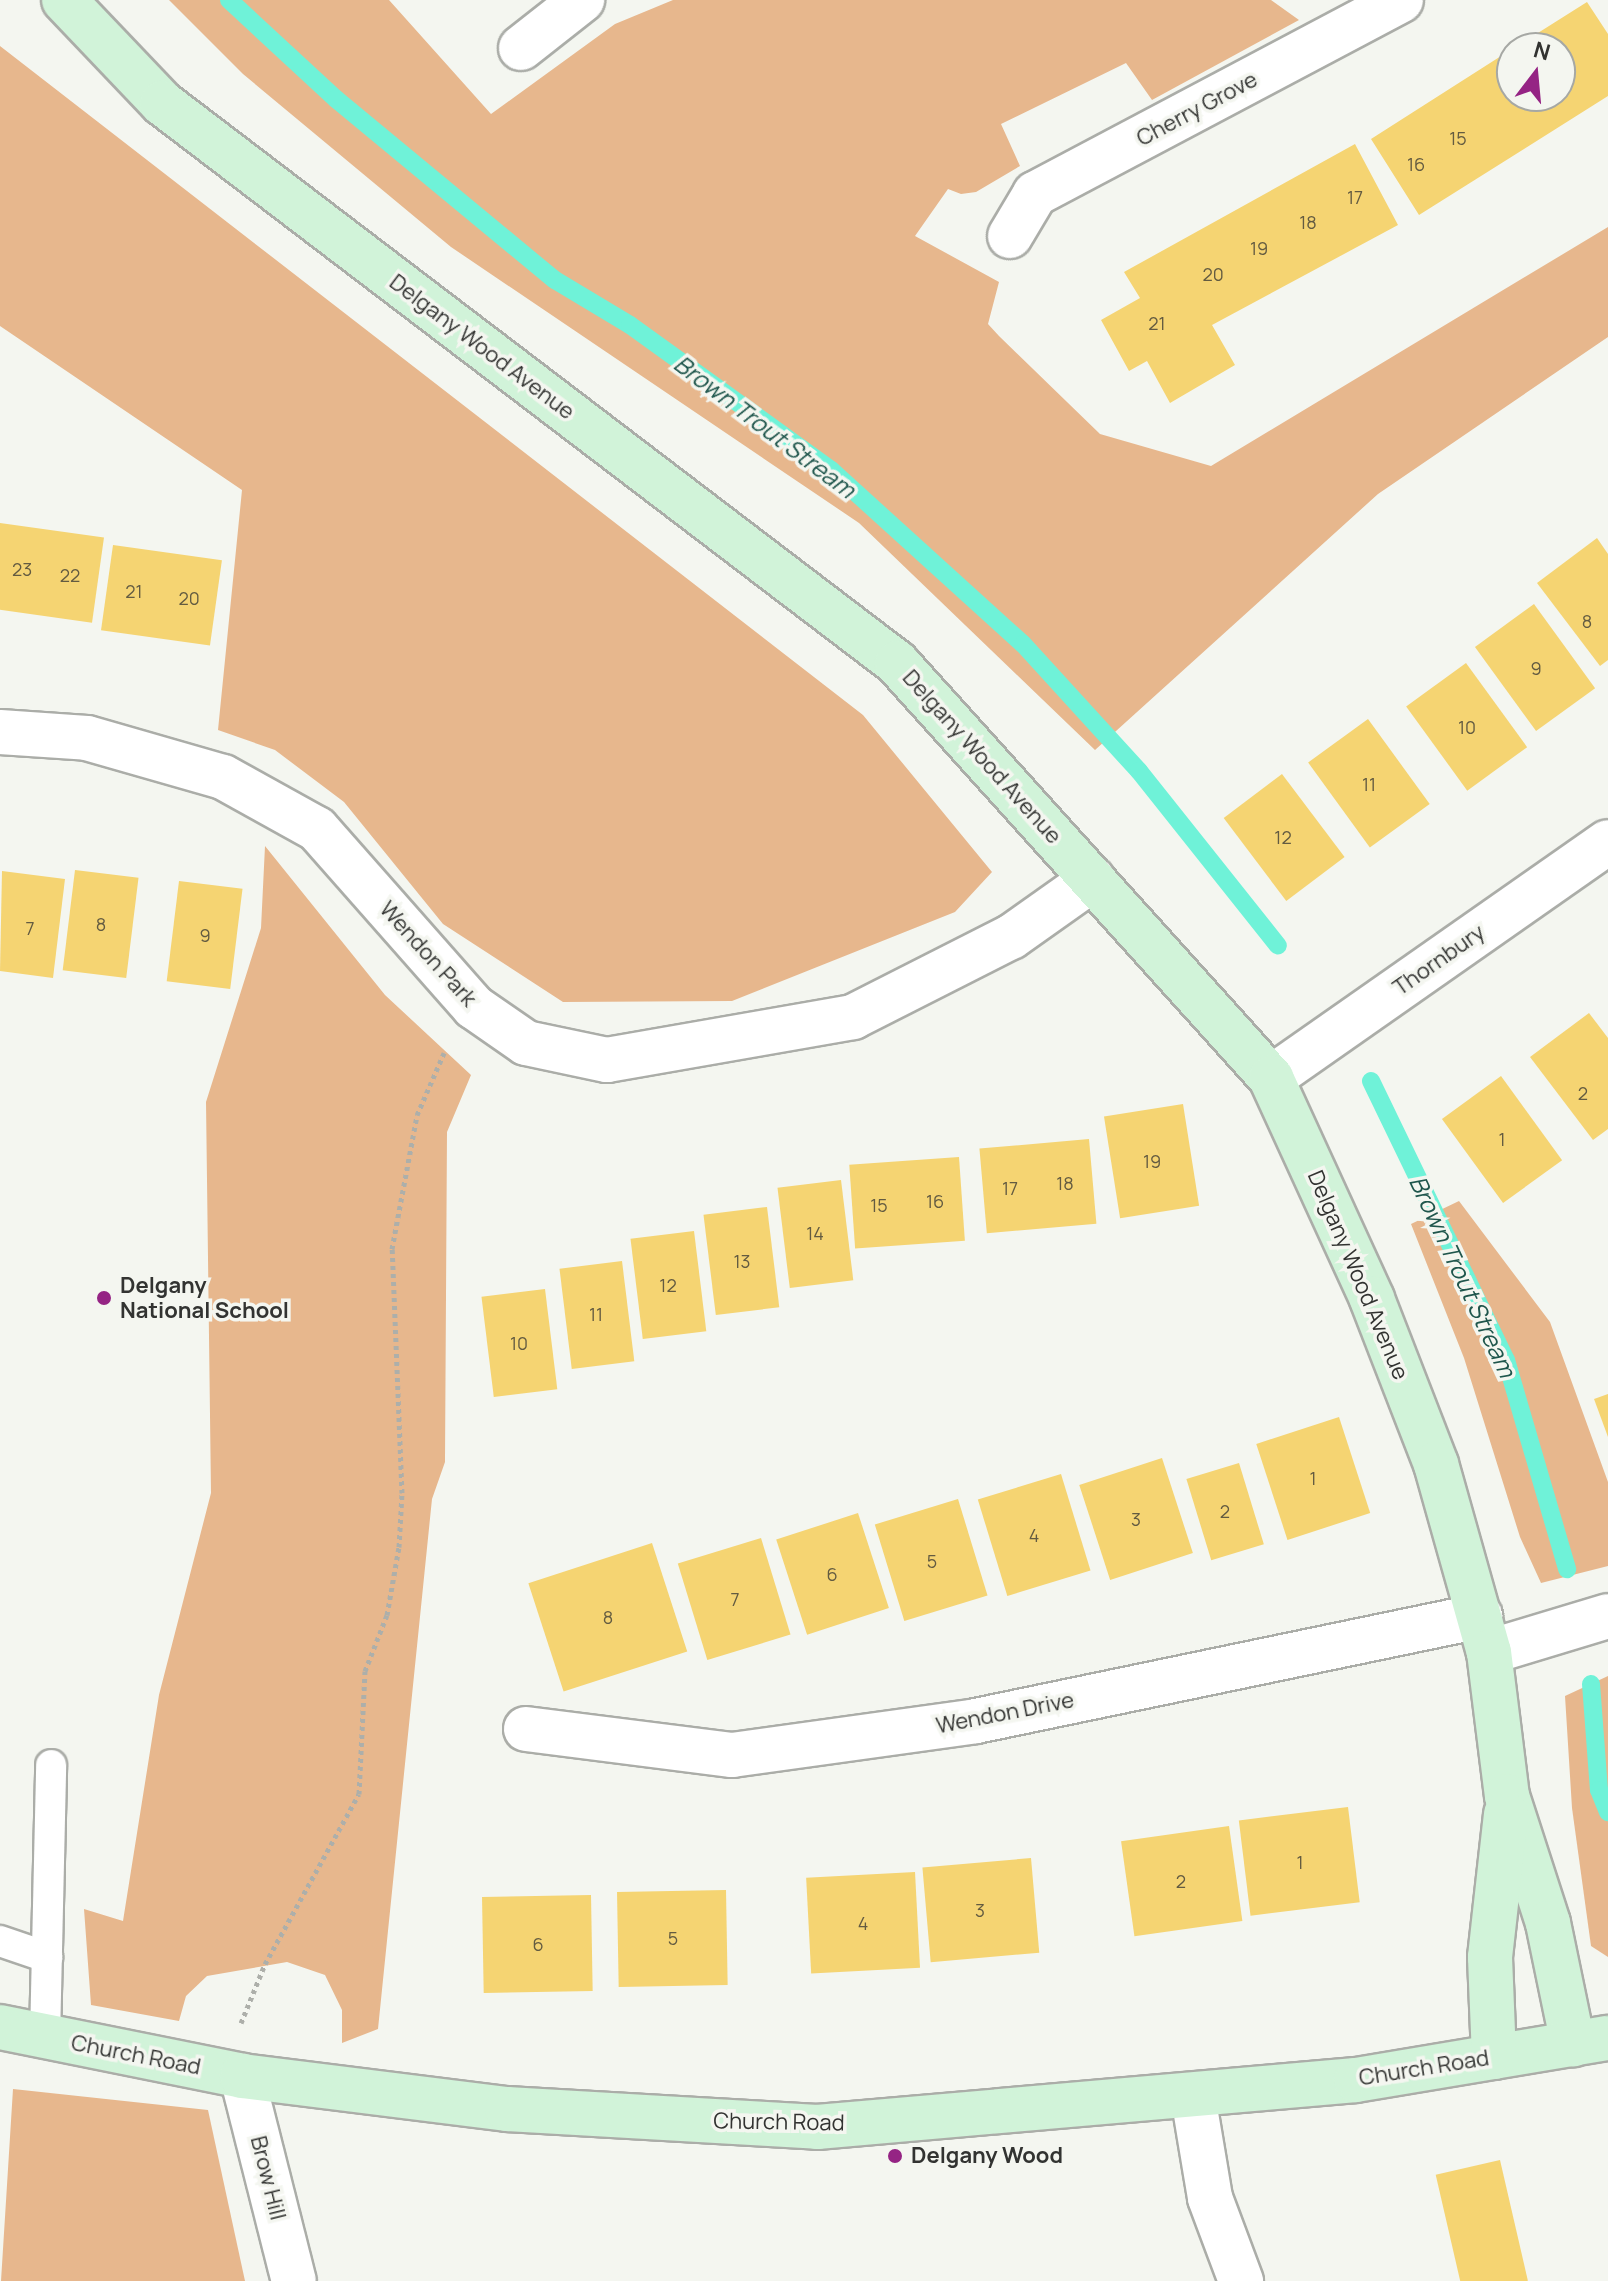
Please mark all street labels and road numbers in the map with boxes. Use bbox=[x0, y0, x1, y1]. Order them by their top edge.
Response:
street label: Cherry Grove bbox=[1132, 66, 1262, 152]
street label: Delgany Wood Avenue bbox=[384, 269, 580, 425]
street label: Delgany Wood Avenue bbox=[897, 665, 1067, 849]
street label: Wendon Park bbox=[374, 896, 482, 1012]
street label: Thornbury bbox=[1388, 919, 1490, 1001]
street label: Delgany Wood Avenue bbox=[1302, 1166, 1414, 1384]
street label: Wendon Drive bbox=[934, 1687, 1076, 1739]
street label: Church Road bbox=[69, 2030, 203, 2080]
street label: Church Road bbox=[1357, 2045, 1491, 2091]
street label: Church Road bbox=[713, 2108, 845, 2136]
street label: Brow Hill bbox=[245, 2133, 291, 2223]

